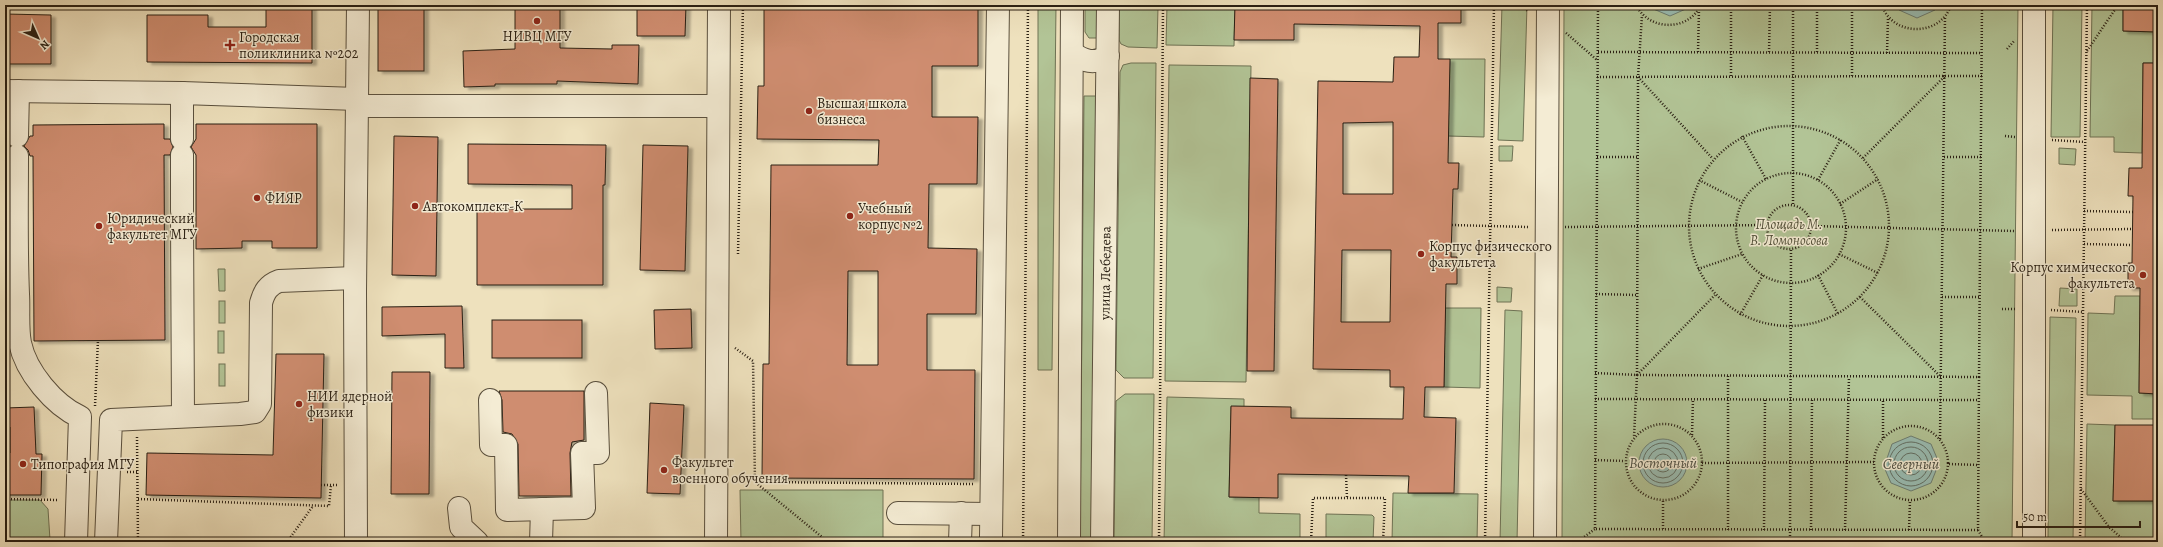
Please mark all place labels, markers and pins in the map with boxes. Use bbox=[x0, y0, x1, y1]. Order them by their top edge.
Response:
marker: НИВЦ МГУ bbox=[532, 16, 542, 26]
place label: НИВЦ МГУ bbox=[502, 27, 572, 46]
place label: Городская поликлиника №202 bbox=[239, 28, 359, 63]
marker: Городская поликлиника №202 bbox=[224, 39, 236, 51]
place label: Высшая школа бизнеса bbox=[817, 94, 908, 129]
marker: Высшая школа бизнеса bbox=[804, 106, 814, 116]
place label: ФИЯР bbox=[265, 189, 302, 208]
marker: ФИЯР bbox=[252, 193, 262, 203]
place label: Автокомплект-К bbox=[422, 197, 523, 216]
place label: Учебный корпус №2 bbox=[858, 199, 923, 234]
marker: Автокомплект-К bbox=[410, 201, 420, 211]
place label: Юридический факультет МГУ bbox=[107, 209, 197, 244]
marker: Учебный корпус №2 bbox=[845, 211, 855, 221]
marker: Юридический факультет МГУ bbox=[94, 221, 104, 231]
place label: Корпус физического факультета bbox=[1429, 237, 1552, 272]
marker: Корпус физического факультета bbox=[1416, 249, 1426, 259]
place label: Корпус химического факультета bbox=[2010, 258, 2136, 293]
marker: Корпус химического факультета bbox=[2138, 270, 2148, 280]
place label: НИИ ядерной физики bbox=[307, 387, 392, 422]
marker: НИИ ядерной физики bbox=[294, 399, 304, 409]
place label: Факультет военного обучения bbox=[672, 453, 788, 488]
place label: Типография МГУ bbox=[31, 455, 134, 474]
marker: Типография МГУ bbox=[18, 459, 28, 469]
marker: Факультет военного обучения bbox=[659, 465, 669, 475]

